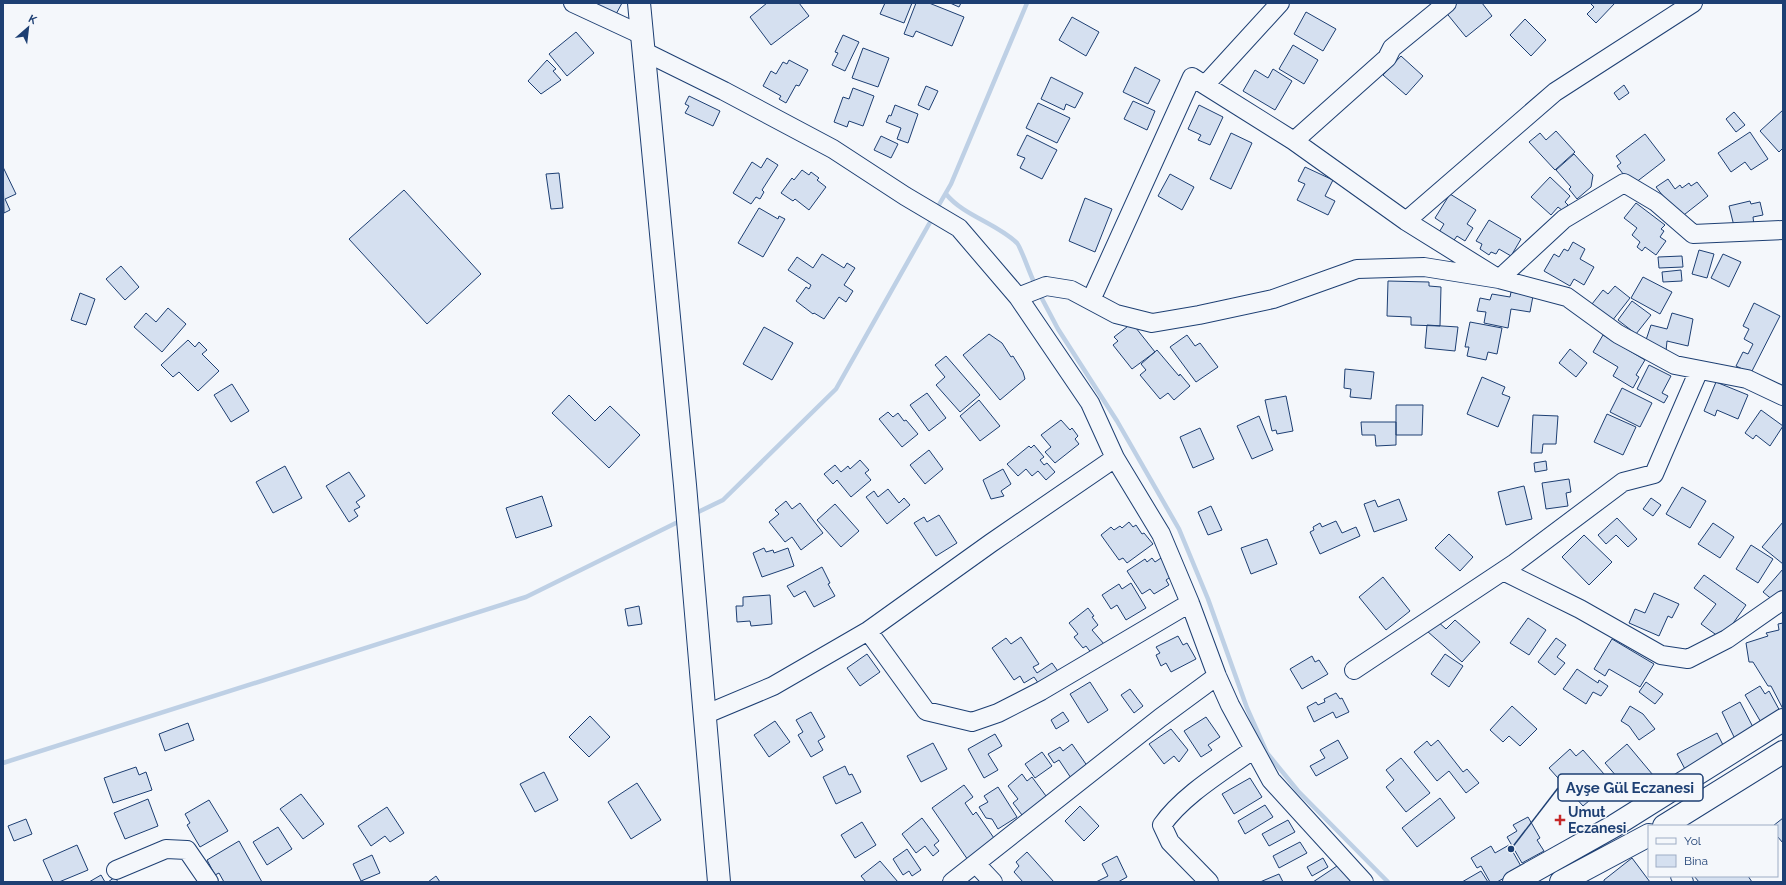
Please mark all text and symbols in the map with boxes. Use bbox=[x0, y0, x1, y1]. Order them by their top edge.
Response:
north arrow bbox=[8, 8, 48, 48]
text: K bbox=[26, 12, 39, 27]
callout: Ayşe Gül Eczanesi bbox=[1558, 774, 1703, 801]
text: Ayşe Gül Eczanesi bbox=[1566, 779, 1694, 797]
place label: Umut Eczanesi bbox=[1568, 804, 1626, 836]
marker: Umut Eczanesi bbox=[1555, 815, 1565, 825]
legend bbox=[1648, 825, 1778, 877]
text: Yol bbox=[1684, 834, 1702, 848]
text: Bina bbox=[1684, 854, 1708, 868]

